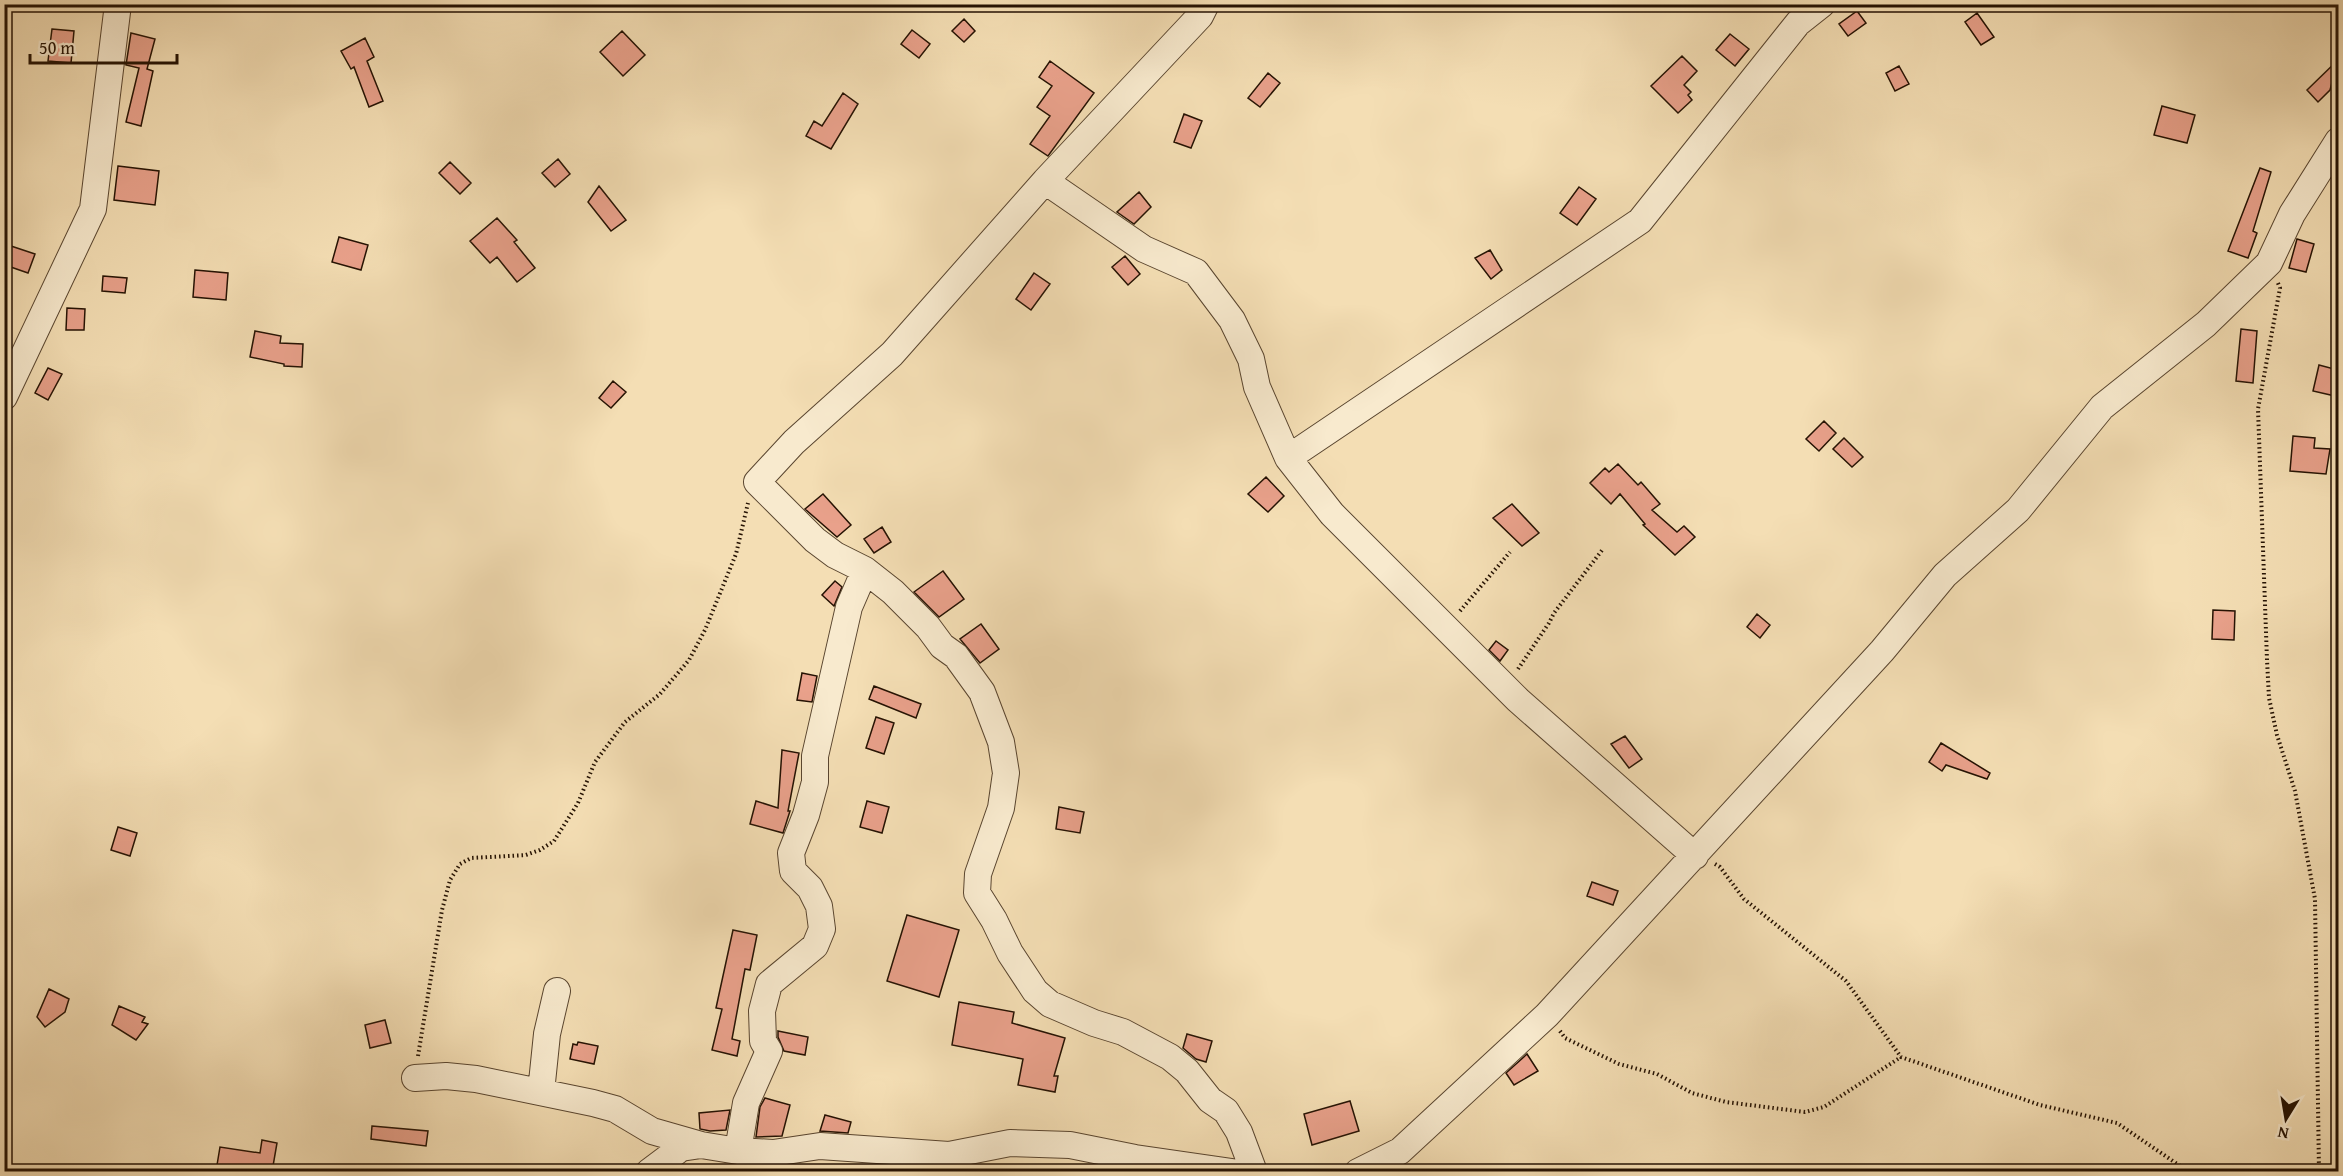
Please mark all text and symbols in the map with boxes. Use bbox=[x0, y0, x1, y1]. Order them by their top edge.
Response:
scale bar bbox=[30, 27, 177, 65]
text: 50 m bbox=[39, 34, 75, 61]
north arrow bbox=[2256, 1089, 2316, 1149]
text: N bbox=[2275, 1121, 2291, 1147]

